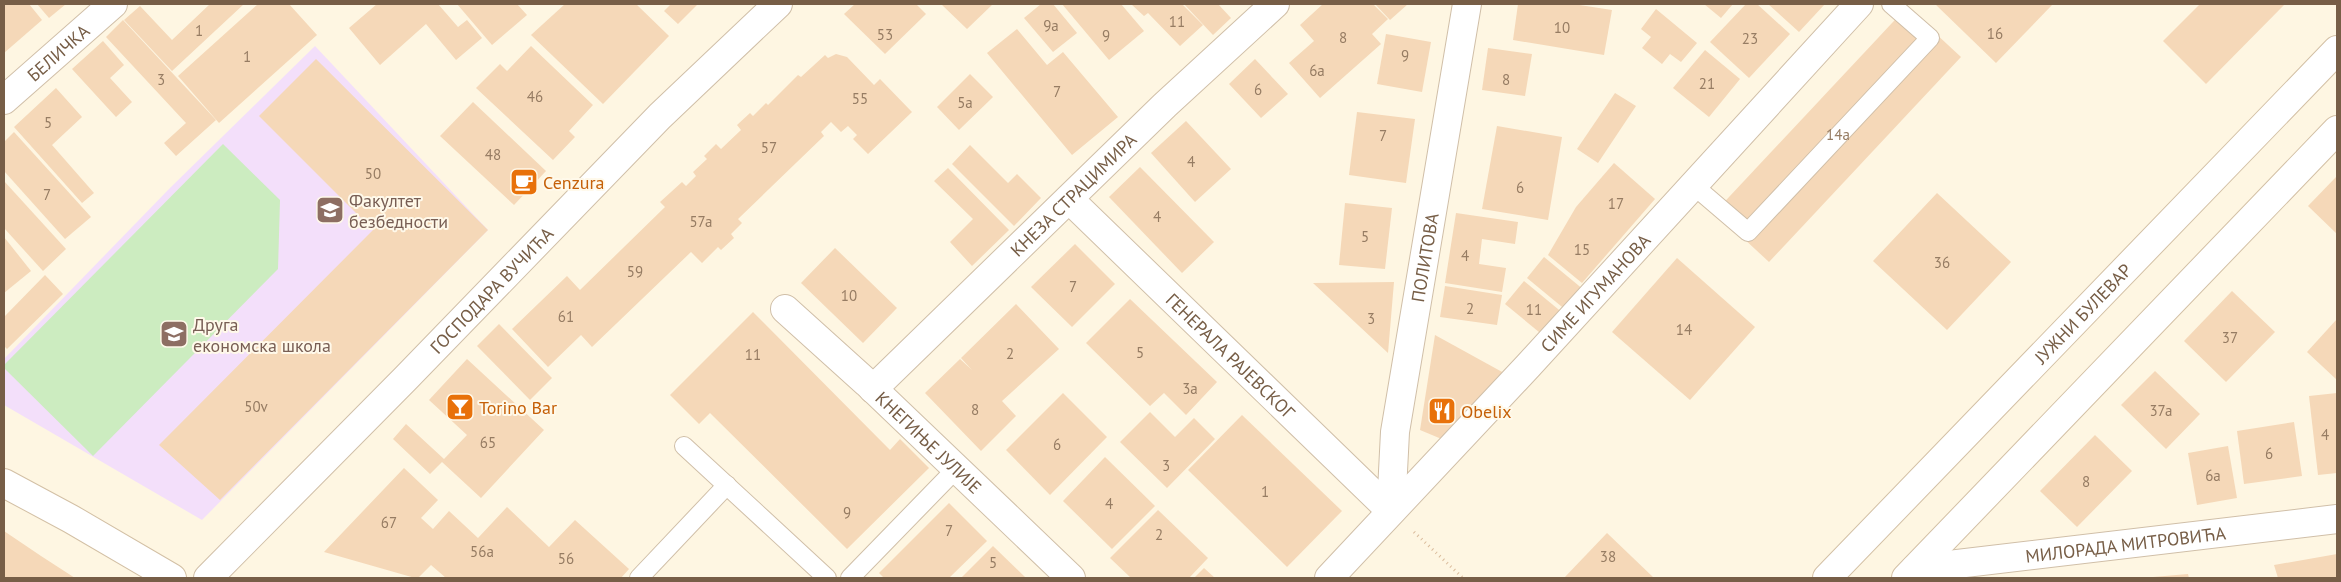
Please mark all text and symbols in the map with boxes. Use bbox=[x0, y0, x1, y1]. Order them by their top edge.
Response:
house number: 11 bbox=[1169, 12, 1185, 31]
house number: 9a bbox=[1043, 16, 1059, 35]
house number: 10 bbox=[1554, 18, 1570, 37]
street label: БЕЛИЧКА bbox=[22, 19, 94, 86]
house number: 1 bbox=[195, 21, 203, 40]
house number: 16 bbox=[1987, 24, 2003, 43]
house number: 53 bbox=[877, 25, 893, 44]
house number: 9 bbox=[1102, 26, 1110, 45]
house number: 8 bbox=[1339, 28, 1347, 47]
house number: 23 bbox=[1742, 29, 1758, 48]
house number: 9 bbox=[1401, 46, 1409, 65]
house number: 1 bbox=[243, 47, 251, 66]
house number: 6a bbox=[1309, 61, 1325, 80]
house number: 3 bbox=[157, 70, 165, 89]
house number: 8 bbox=[1502, 70, 1510, 89]
house number: 21 bbox=[1699, 74, 1715, 93]
house number: 6 bbox=[1254, 80, 1262, 99]
house number: 7 bbox=[1053, 82, 1061, 101]
house number: 46 bbox=[527, 87, 543, 106]
house number: 55 bbox=[852, 89, 868, 108]
house number: 5a bbox=[957, 93, 973, 112]
house number: 5 bbox=[44, 113, 52, 132]
house number: 14a bbox=[1826, 125, 1850, 144]
house number: 7 bbox=[1379, 126, 1387, 145]
street label: КНЕЗА СТРАЦИМИРА bbox=[1005, 128, 1141, 261]
house number: 57 bbox=[761, 138, 777, 157]
house number: 48 bbox=[485, 145, 501, 164]
house number: 4 bbox=[1187, 152, 1195, 171]
house number: 50 bbox=[365, 164, 381, 183]
cafe icon: Cenzura bbox=[509, 167, 539, 197]
place label: Cenzura bbox=[543, 171, 604, 194]
house number: 6 bbox=[1516, 178, 1524, 197]
house number: 7 bbox=[43, 185, 51, 204]
place label: Факултет безбедности bbox=[349, 189, 448, 233]
house number: 17 bbox=[1608, 194, 1624, 213]
school or university icon: Факултет безбедности bbox=[315, 195, 345, 225]
house number: 4 bbox=[1153, 207, 1161, 226]
street label: ПОЛИТОВА bbox=[1406, 211, 1443, 304]
house number: 57a bbox=[689, 212, 713, 231]
street label: ГОСПОДАРА ВУЧИЋА bbox=[425, 222, 558, 358]
house number: 5 bbox=[1361, 227, 1369, 246]
street label: СИМЕ ИГУМАНОВА bbox=[1535, 228, 1655, 357]
house number: 15 bbox=[1574, 240, 1590, 259]
house number: 4 bbox=[1461, 246, 1469, 265]
house number: 36 bbox=[1934, 253, 1950, 272]
street label: ЈУЖНИ БУЛЕВАР bbox=[2028, 258, 2136, 369]
house number: 59 bbox=[627, 262, 643, 281]
house number: 7 bbox=[1069, 277, 1077, 296]
house number: 10 bbox=[841, 286, 857, 305]
street label: ГЕНЕРАЛА РАЈЕВСКОГ bbox=[1161, 288, 1301, 424]
house number: 2 bbox=[1466, 299, 1474, 318]
house number: 11 bbox=[1526, 300, 1542, 319]
house number: 61 bbox=[558, 307, 574, 326]
house number: 3 bbox=[1367, 309, 1375, 328]
place label: Друга економска школа bbox=[193, 313, 331, 357]
school or university icon: Друга економска школа bbox=[159, 319, 189, 349]
house number: 14 bbox=[1676, 320, 1692, 339]
house number: 37 bbox=[2222, 328, 2238, 347]
house number: 5 bbox=[1136, 343, 1144, 362]
house number: 2 bbox=[1006, 344, 1014, 363]
house number: 11 bbox=[745, 345, 761, 364]
house number: 3a bbox=[1182, 379, 1198, 398]
street label: КНЕГИЊЕ ЈУЛИЈЕ bbox=[871, 386, 987, 498]
bar icon: Torino Bar bbox=[445, 392, 475, 422]
place label: Torino Bar bbox=[479, 396, 557, 419]
restaurant icon: Obelix bbox=[1427, 396, 1457, 426]
house number: 50v bbox=[244, 397, 269, 416]
house number: 8 bbox=[971, 400, 979, 419]
place label: Obelix bbox=[1461, 400, 1512, 423]
house number: 37a bbox=[2149, 401, 2173, 420]
house number: 4 bbox=[2321, 425, 2329, 444]
house number: 65 bbox=[480, 433, 496, 452]
house number: 6 bbox=[1053, 435, 1061, 454]
house number: 6 bbox=[2265, 444, 2273, 463]
house number: 3 bbox=[1162, 456, 1170, 475]
house number: 6a bbox=[2205, 466, 2221, 485]
house number: 8 bbox=[2082, 472, 2090, 491]
house number: 1 bbox=[1261, 482, 1269, 501]
house number: 4 bbox=[1105, 494, 1113, 513]
house number: 9 bbox=[843, 503, 851, 522]
house number: 67 bbox=[381, 513, 397, 532]
house number: 7 bbox=[945, 521, 953, 540]
street label: МИЛОРАДА МИТРОВИЋА bbox=[2024, 521, 2227, 567]
house number: 2 bbox=[1155, 525, 1163, 544]
house number: 56a bbox=[470, 542, 494, 561]
house number: 38 bbox=[1600, 547, 1616, 566]
house number: 56 bbox=[558, 549, 574, 568]
house number: 5 bbox=[989, 553, 997, 572]

